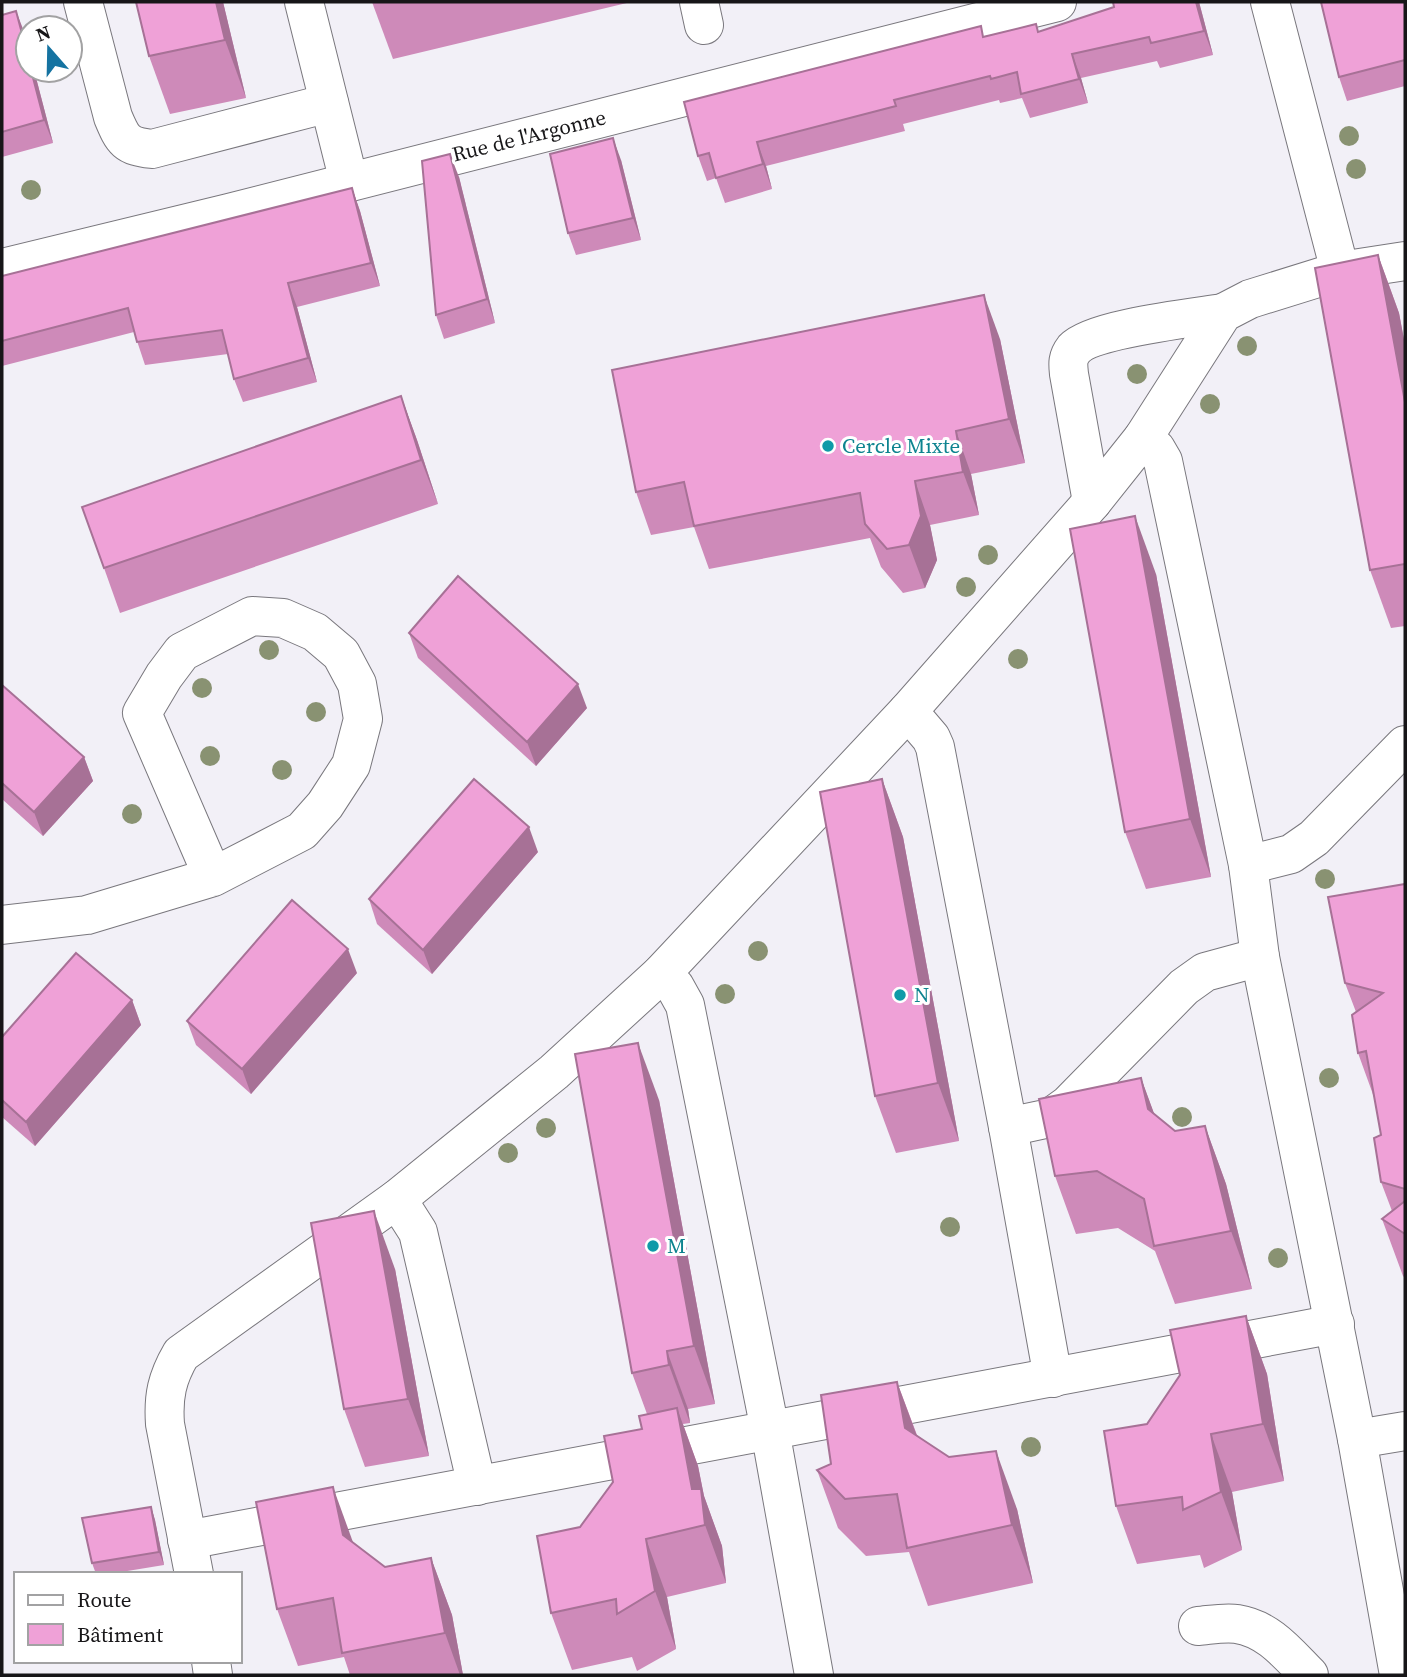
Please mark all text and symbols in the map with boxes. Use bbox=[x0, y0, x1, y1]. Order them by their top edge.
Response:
north arrow bbox=[14, 14, 84, 84]
text: N bbox=[32, 18, 54, 48]
street label: Rue de l'Argonne bbox=[449, 102, 609, 169]
place label: Cercle Mixte bbox=[842, 431, 960, 460]
marker: Cercle Mixte bbox=[820, 438, 836, 454]
place label: N bbox=[914, 980, 929, 1009]
marker: N bbox=[892, 987, 908, 1003]
place label: M bbox=[667, 1231, 686, 1260]
marker: M bbox=[645, 1238, 661, 1254]
legend bbox=[14, 1572, 242, 1663]
text: Route bbox=[77, 1585, 132, 1614]
text: Bâtiment bbox=[77, 1620, 163, 1649]

